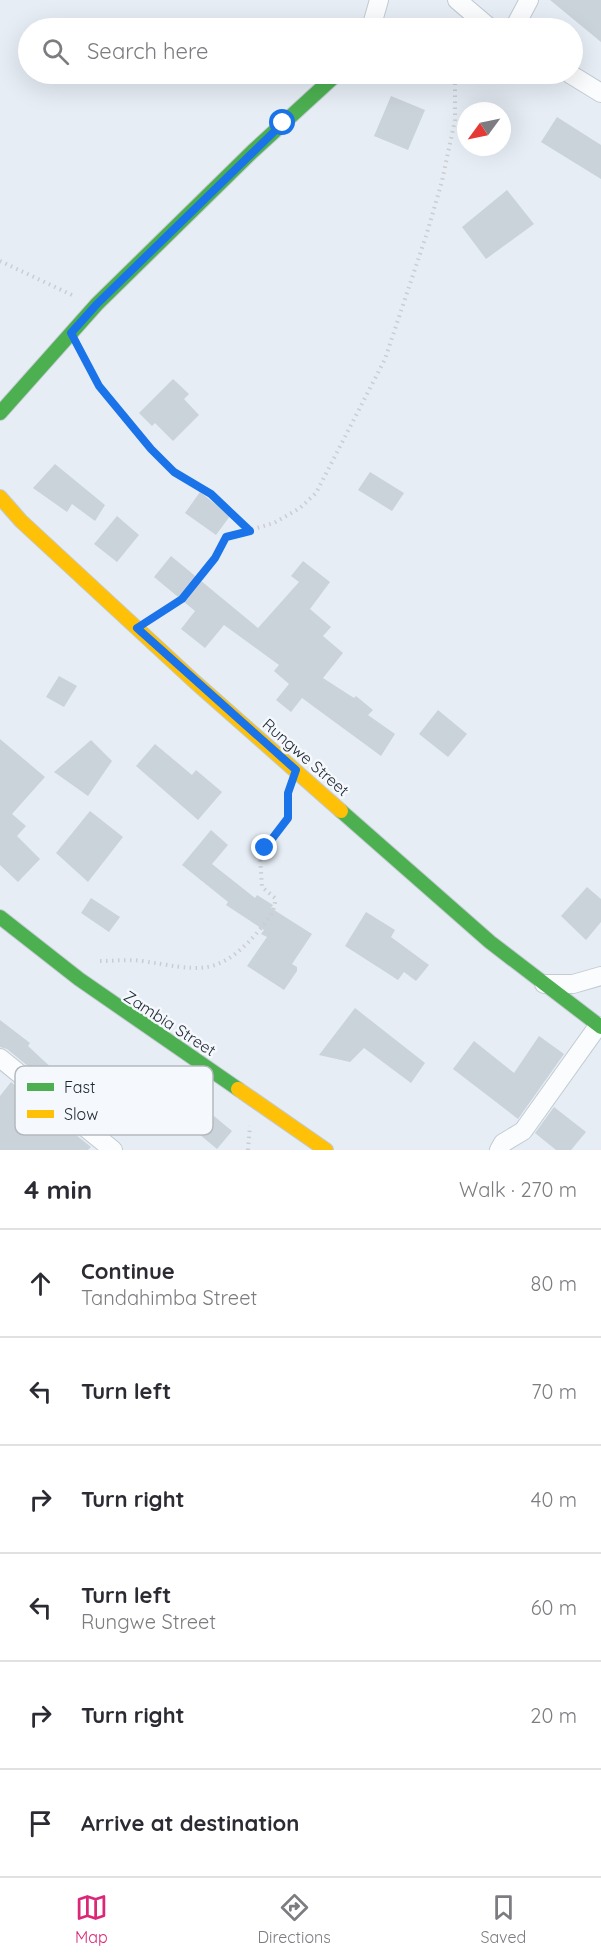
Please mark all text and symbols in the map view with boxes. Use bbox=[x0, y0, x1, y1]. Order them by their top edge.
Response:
search box bbox=[18, 18, 583, 84]
icon: search bbox=[39, 35, 72, 68]
text: Search here bbox=[87, 37, 208, 65]
north arrow bbox=[457, 102, 511, 156]
route start bbox=[269, 109, 295, 135]
street label: Rungwe Street bbox=[259, 714, 353, 800]
route end bbox=[251, 834, 277, 860]
street label: Zambia Street bbox=[120, 986, 220, 1060]
legend bbox=[15, 1066, 213, 1135]
text: Fast bbox=[64, 1077, 95, 1097]
text: Slow bbox=[64, 1104, 98, 1124]
text: 4 min bbox=[24, 1173, 92, 1206]
text: Walk · 270 m bbox=[459, 1177, 577, 1202]
text: Continue bbox=[81, 1257, 175, 1285]
icon: ahead bbox=[24, 1267, 57, 1300]
text: 80 m bbox=[531, 1271, 577, 1296]
text: Tandahimba Street bbox=[81, 1285, 257, 1310]
icon: left bbox=[24, 1375, 57, 1408]
text: Turn left bbox=[81, 1377, 171, 1405]
text: 70 m bbox=[531, 1379, 577, 1404]
icon: right bbox=[24, 1483, 57, 1516]
text: Turn right bbox=[81, 1485, 185, 1513]
text: 40 m bbox=[531, 1487, 577, 1512]
text: Turn left bbox=[81, 1581, 171, 1609]
icon: left bbox=[24, 1591, 57, 1624]
text: 60 m bbox=[531, 1595, 577, 1620]
text: Rungwe Street bbox=[81, 1609, 216, 1634]
icon: right bbox=[24, 1699, 57, 1732]
text: Turn right bbox=[81, 1701, 185, 1729]
text: 20 m bbox=[530, 1703, 577, 1728]
icon: arrive bbox=[24, 1807, 57, 1840]
text: Arrive at destination bbox=[81, 1809, 299, 1837]
tab: Map bbox=[75, 1891, 108, 1947]
tab: Directions bbox=[258, 1891, 331, 1947]
tab: Saved bbox=[481, 1891, 526, 1947]

